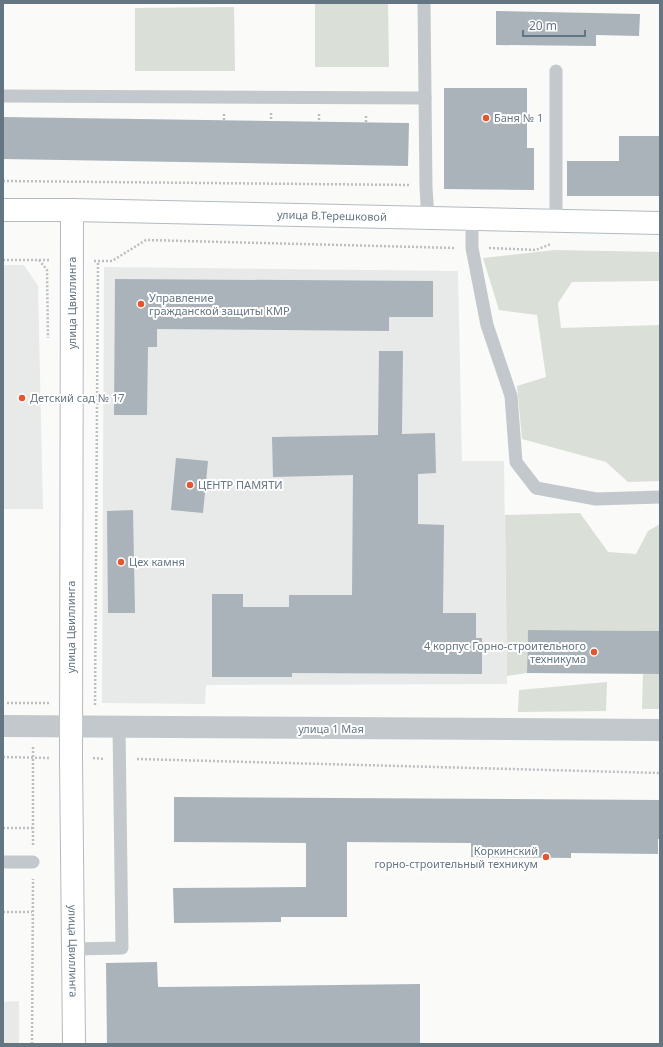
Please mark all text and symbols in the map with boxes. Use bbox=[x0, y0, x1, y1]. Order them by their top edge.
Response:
scale bar bbox=[523, 12, 585, 38]
text: 20 m bbox=[529, 17, 557, 34]
place label: Баня № 1 bbox=[494, 110, 543, 125]
marker: Баня № 1 bbox=[481, 113, 491, 123]
street label: улица В.Терешковой bbox=[277, 207, 387, 224]
street label: улица Цвиллинга bbox=[64, 257, 79, 349]
place label: Управление гражданской защиты КМР bbox=[149, 290, 290, 318]
marker: Управление гражданской защиты КМР bbox=[136, 299, 146, 309]
place label: Детский сад № 17 bbox=[30, 390, 125, 405]
marker: Детский сад № 17 bbox=[17, 393, 27, 403]
place label: ЦЕНТР ПАМЯТИ bbox=[198, 477, 283, 492]
marker: ЦЕНТР ПАМЯТИ bbox=[185, 480, 195, 490]
place label: Цех камня bbox=[129, 554, 185, 569]
marker: Цех камня bbox=[116, 557, 126, 567]
street label: улица Цвиллинга bbox=[63, 581, 78, 673]
place label: 4 корпус Горно-строительного техникума bbox=[424, 638, 586, 666]
marker: 4 корпус Горно-строительного техникума bbox=[589, 647, 599, 657]
street label: улица 1 Мая bbox=[298, 721, 364, 736]
place label: Коркинский горно-строительный техникум bbox=[374, 843, 538, 871]
marker: Коркинский горно-строительный техникум bbox=[541, 852, 551, 862]
street label: улица Цвиллинга bbox=[66, 905, 82, 997]

